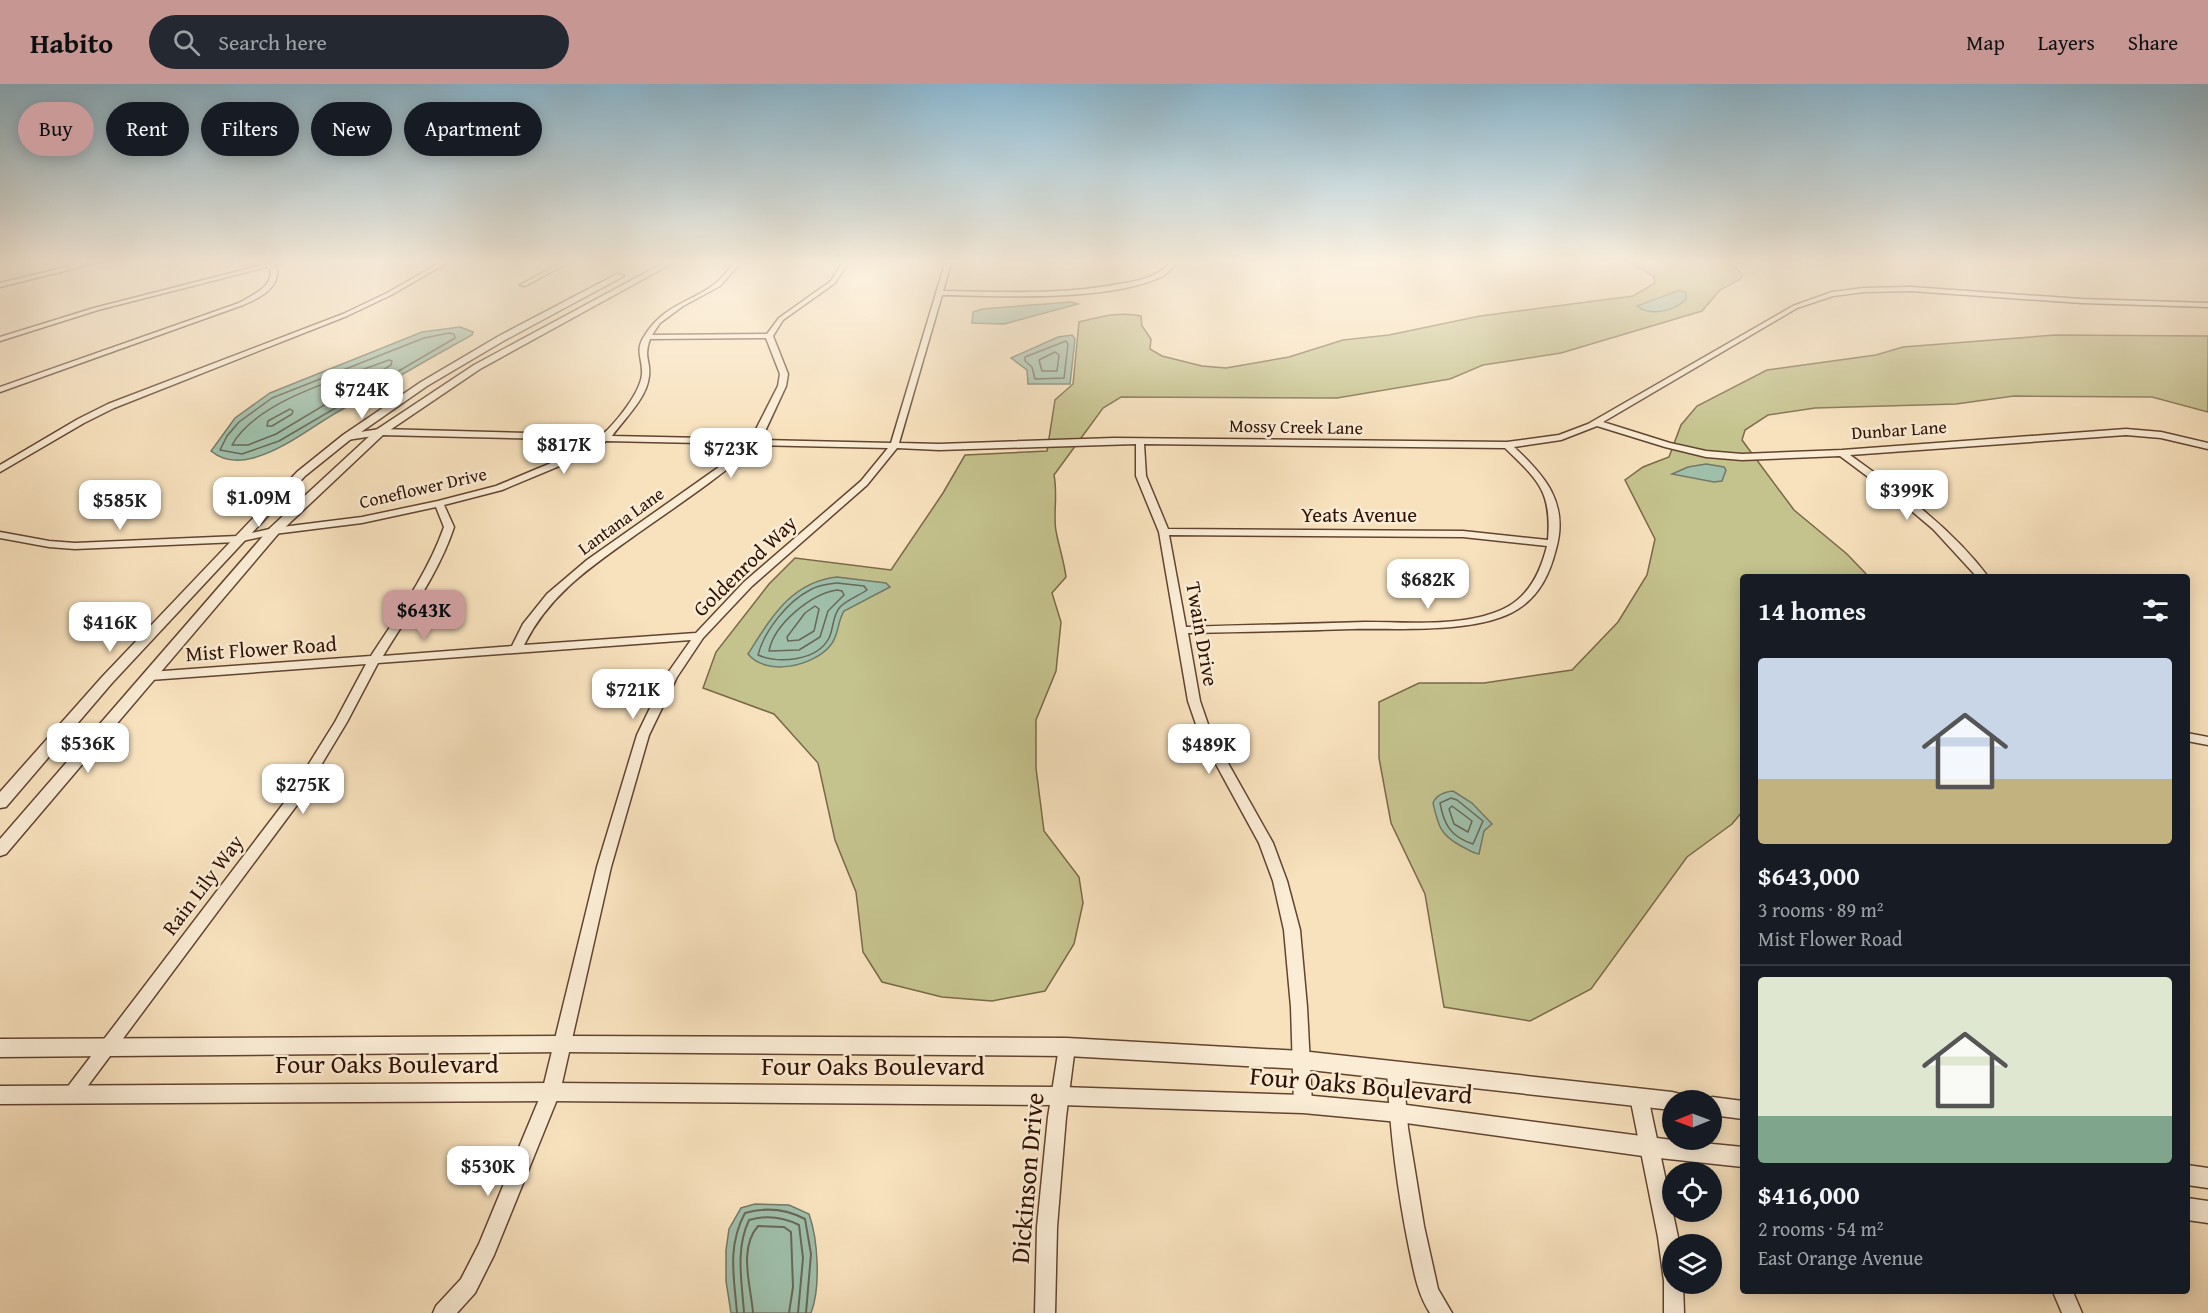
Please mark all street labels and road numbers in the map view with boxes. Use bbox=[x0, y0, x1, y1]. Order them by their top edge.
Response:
street label: Mossy Creek Lane bbox=[1229, 412, 1363, 441]
street label: Dunbar Lane bbox=[1850, 413, 1948, 446]
street label: Coneflower Drive bbox=[357, 460, 489, 515]
street label: Lantana Lane bbox=[572, 480, 669, 561]
street label: Yeats Avenue bbox=[1301, 499, 1417, 530]
street label: Goldenrod Way bbox=[686, 508, 804, 623]
street label: Twain Drive bbox=[1178, 579, 1227, 689]
street label: Mist Flower Road bbox=[184, 628, 338, 669]
street label: Rain Lily Way bbox=[154, 827, 251, 941]
street label: Four Oaks Boulevard bbox=[275, 1044, 499, 1083]
street label: Four Oaks Boulevard bbox=[761, 1046, 985, 1085]
street label: Four Oaks Boulevard bbox=[1248, 1055, 1474, 1114]
street label: Dickinson Drive bbox=[1000, 1091, 1053, 1265]

